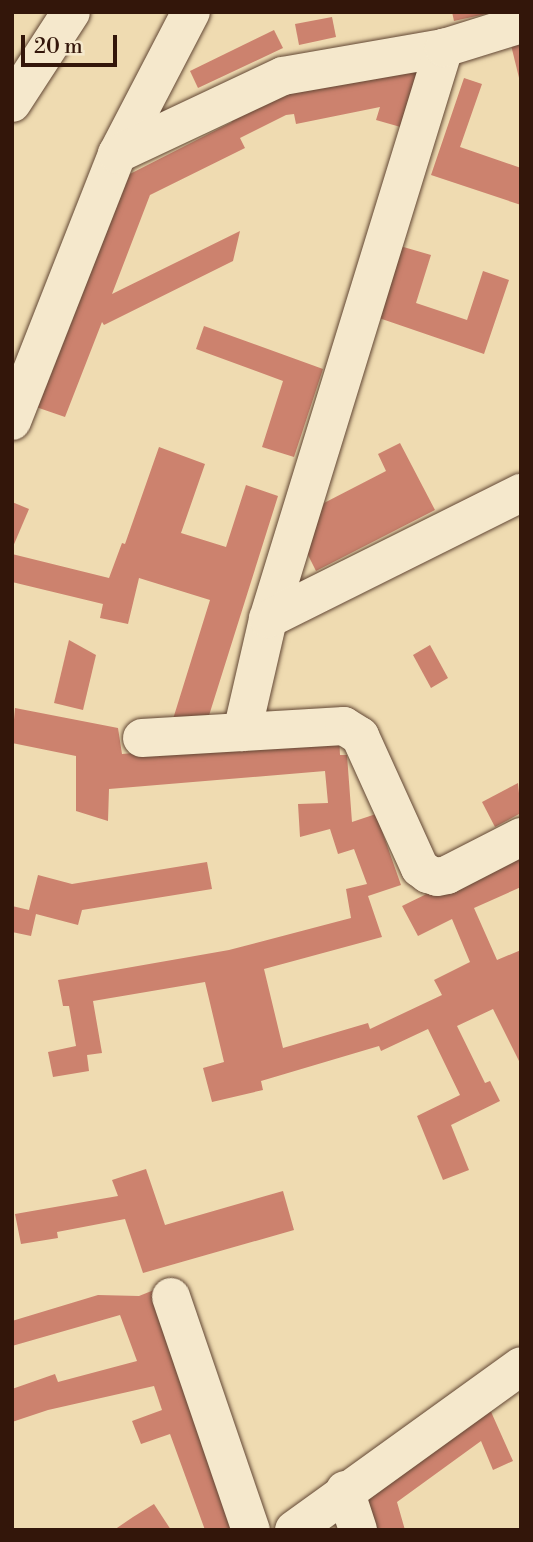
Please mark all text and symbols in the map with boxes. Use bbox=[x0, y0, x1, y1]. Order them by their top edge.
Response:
scale bar bbox=[24, 21, 121, 65]
text: 20 m bbox=[34, 34, 83, 60]

